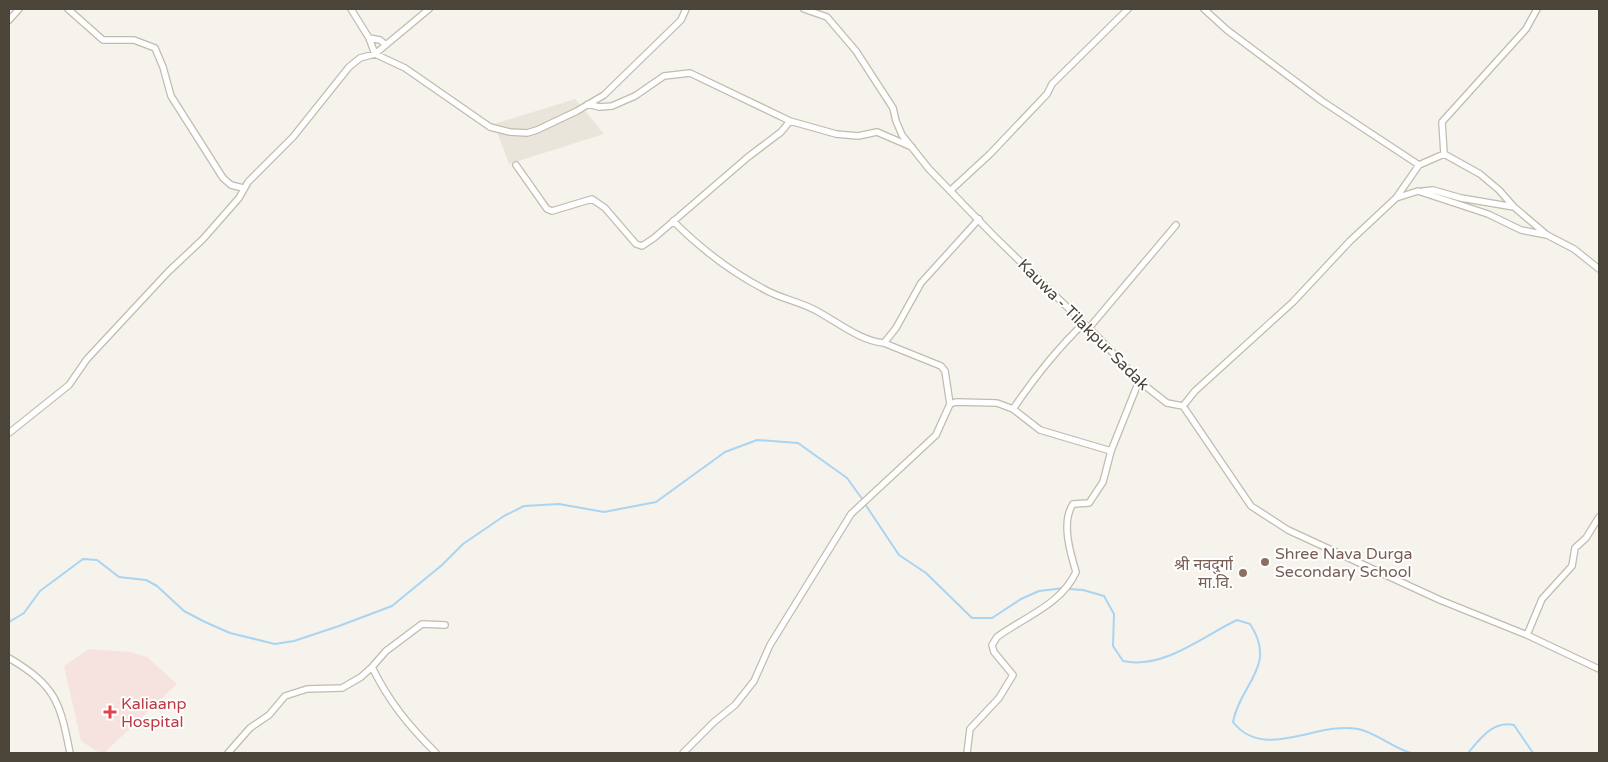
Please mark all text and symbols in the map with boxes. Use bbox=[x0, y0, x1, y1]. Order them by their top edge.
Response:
street label: Kauwa - Tilakpur Sadak bbox=[1013, 255, 1153, 395]
place label: Shree Nava Durga Secondary School bbox=[1275, 544, 1412, 582]
place label: श्री नवदुर्गा मा.वि. bbox=[1174, 555, 1234, 593]
marker: Shree Nava Durga Secondary School bbox=[1259, 556, 1271, 568]
marker: श्री नवदुर्गा मा.वि. bbox=[1237, 567, 1249, 579]
place label: Kaliaanp Hospital bbox=[121, 694, 187, 732]
marker: Kaliaanp Hospital bbox=[103, 705, 117, 719]

